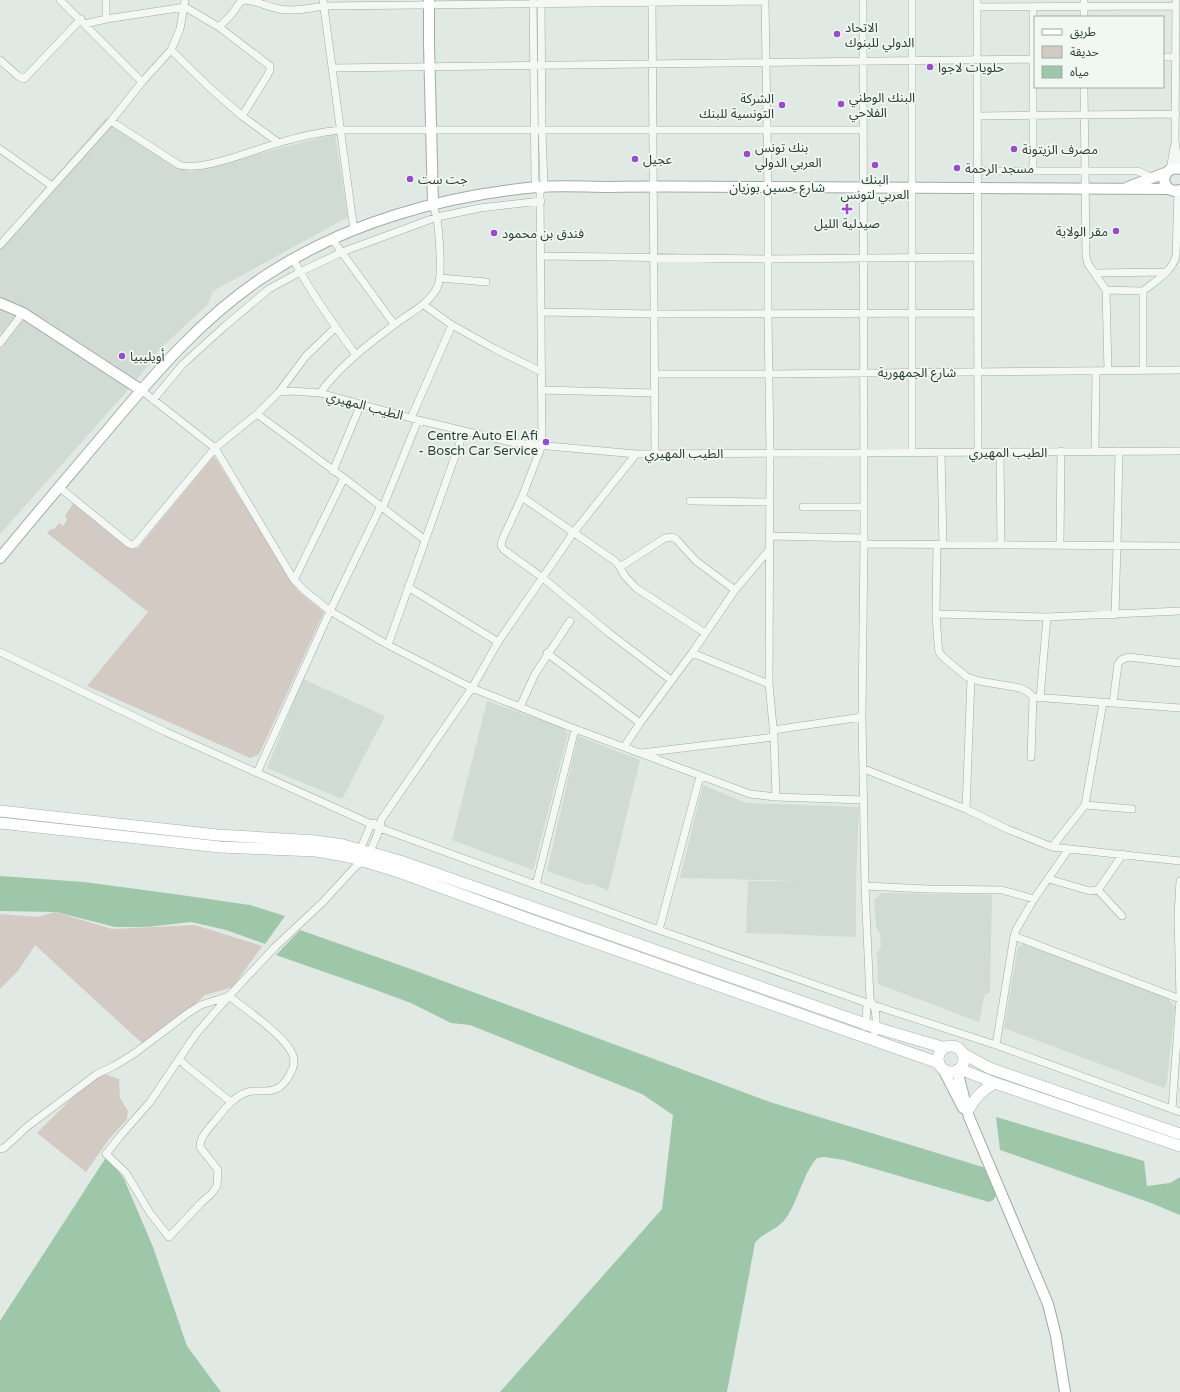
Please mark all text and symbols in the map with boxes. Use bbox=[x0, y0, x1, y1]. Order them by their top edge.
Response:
legend bbox=[1034, 16, 1164, 88]
place label: الاتحاد الدولي للبنوك bbox=[845, 20, 914, 53]
text: طريق bbox=[1070, 25, 1096, 40]
marker: الاتحاد الدولي للبنوك bbox=[832, 29, 842, 39]
text: حديقة bbox=[1070, 45, 1099, 59]
place label: حلويات لاجوا bbox=[938, 60, 1004, 76]
marker: حلويات لاجوا bbox=[925, 62, 935, 72]
text: مياه bbox=[1070, 65, 1089, 79]
place label: البنك الوطني الفلاحي bbox=[849, 90, 915, 123]
place label: الشركة التونسية للبنك bbox=[699, 91, 774, 122]
marker: البنك الوطني الفلاحي bbox=[836, 99, 846, 109]
marker: الشركة التونسية للبنك bbox=[777, 100, 787, 110]
place label: بنك تونس العربي الدولي bbox=[755, 140, 822, 173]
place label: مصرف الزيتونة bbox=[1022, 142, 1098, 158]
marker: مصرف الزيتونة bbox=[1009, 144, 1019, 154]
marker: بنك تونس العربي الدولي bbox=[742, 149, 752, 159]
place label: عجيل bbox=[643, 152, 673, 168]
marker: عجيل bbox=[630, 154, 640, 164]
marker: البنك العربي لتونس bbox=[870, 160, 880, 170]
place label: مسجد الرحمة bbox=[965, 161, 1034, 177]
marker: مسجد الرحمة bbox=[952, 163, 962, 173]
place label: جت ست bbox=[418, 172, 468, 188]
place label: البنك العربي لتونس bbox=[841, 172, 909, 205]
marker: جت ست bbox=[405, 174, 415, 184]
street label: شارع حسين بوزيان bbox=[729, 180, 825, 198]
marker: صيدلية الليل bbox=[842, 204, 852, 214]
place label: صيدلية الليل bbox=[814, 216, 880, 232]
place label: مقر الولاية bbox=[1056, 224, 1108, 240]
place label: فندق بن محمود bbox=[502, 226, 584, 242]
marker: مقر الولاية bbox=[1111, 226, 1121, 236]
marker: فندق بن محمود bbox=[489, 228, 499, 238]
place label: أويليبيا bbox=[130, 348, 165, 365]
marker: أويليبيا bbox=[117, 351, 127, 361]
street label: شارع الجمهورية bbox=[878, 365, 956, 383]
street label: الطيب المهيري bbox=[324, 388, 405, 426]
place label: Centre Auto El Afi - Bosch Car Service bbox=[419, 428, 538, 459]
marker: Centre Auto El Afi - Bosch Car Service bbox=[541, 437, 551, 447]
street label: الطيب المهيري bbox=[969, 445, 1047, 463]
street label: الطيب المهيري bbox=[645, 446, 723, 464]

